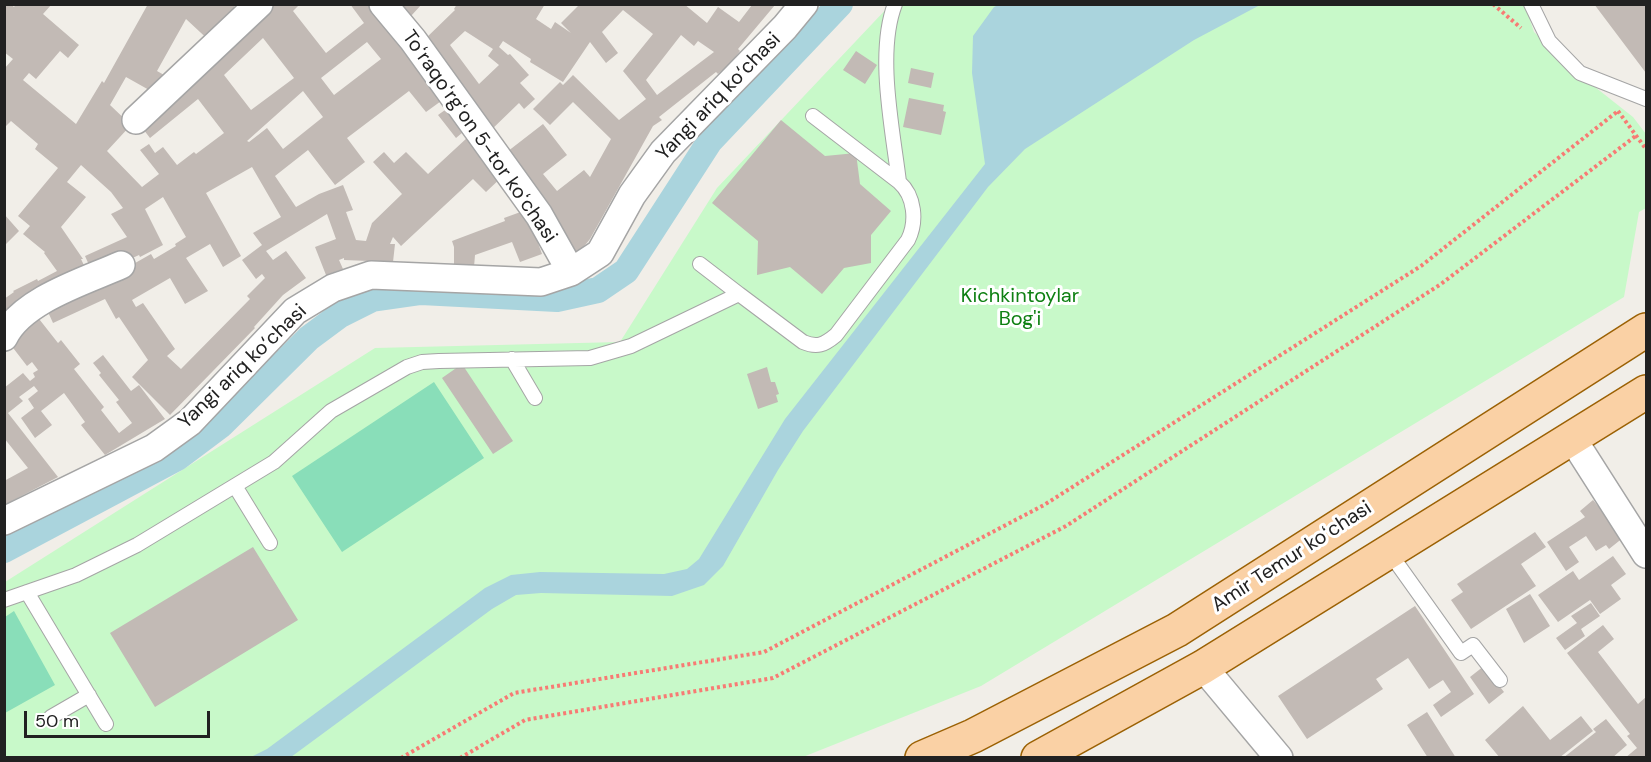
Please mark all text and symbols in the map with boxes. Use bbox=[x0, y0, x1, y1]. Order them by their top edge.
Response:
street label: Toʻraqoʻrgʻon 5-tor koʻchasi bbox=[396, 26, 562, 248]
street label: Yangi ariq ko‘chasi bbox=[652, 28, 786, 166]
park label: Kichkintoylar Bog'i bbox=[961, 285, 1079, 332]
street label: Yangi ariq ko‘chasi bbox=[174, 300, 312, 434]
street label: Amir Temur koʻchasi bbox=[1208, 496, 1376, 618]
scale bar bbox=[27, 699, 213, 737]
text: 50 m bbox=[35, 709, 79, 733]

